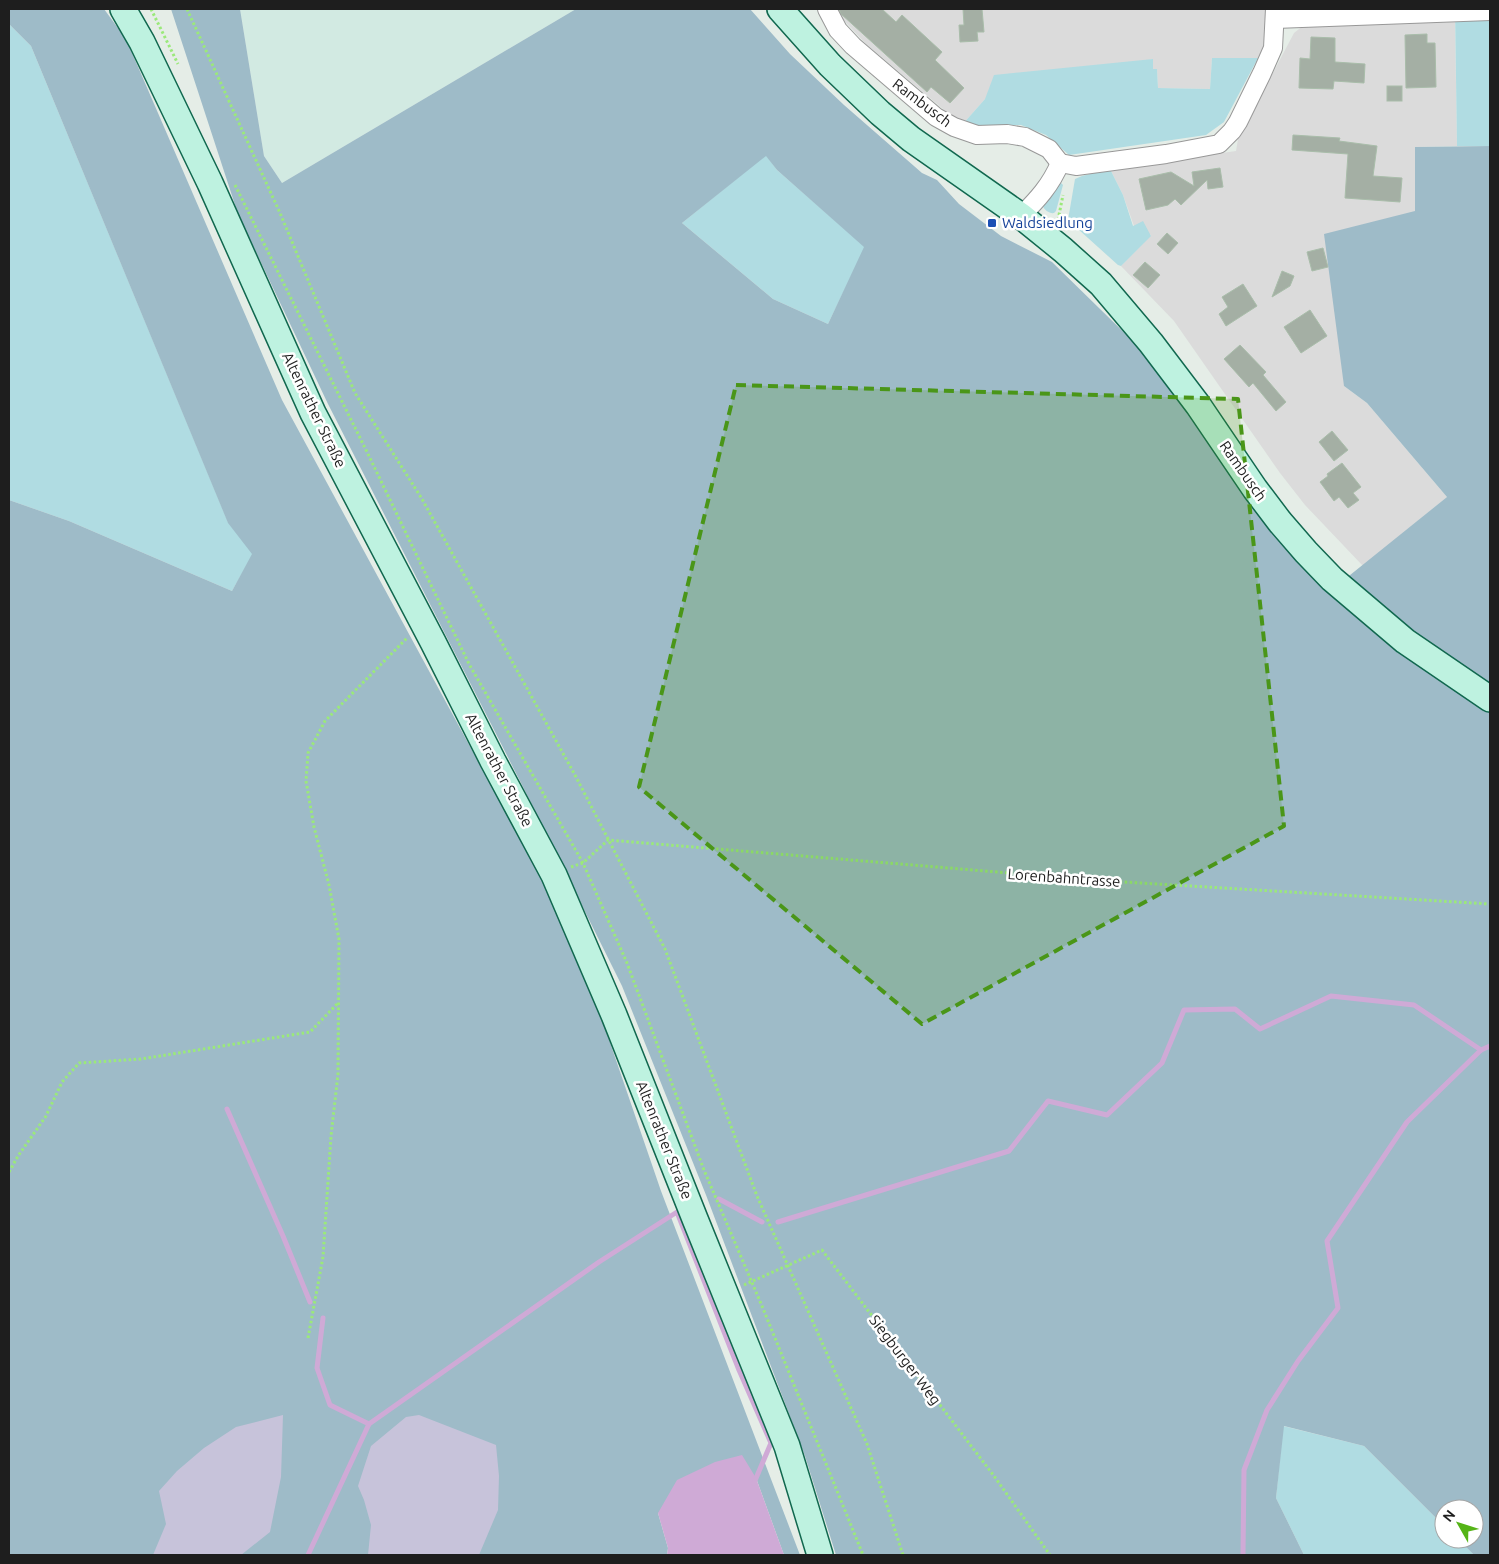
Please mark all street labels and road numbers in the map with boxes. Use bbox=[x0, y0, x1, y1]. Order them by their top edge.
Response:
street label: Rambusch bbox=[889, 75, 955, 130]
street label: Altenrather Straße bbox=[279, 349, 350, 470]
street label: Rambusch bbox=[1217, 437, 1270, 504]
street label: Altenrather Straße bbox=[462, 710, 537, 829]
street label: Lorenbahntrasse bbox=[1007, 865, 1121, 890]
street label: Altenrather Straße bbox=[633, 1078, 696, 1201]
street label: Siegburger Weg bbox=[866, 1311, 945, 1408]

